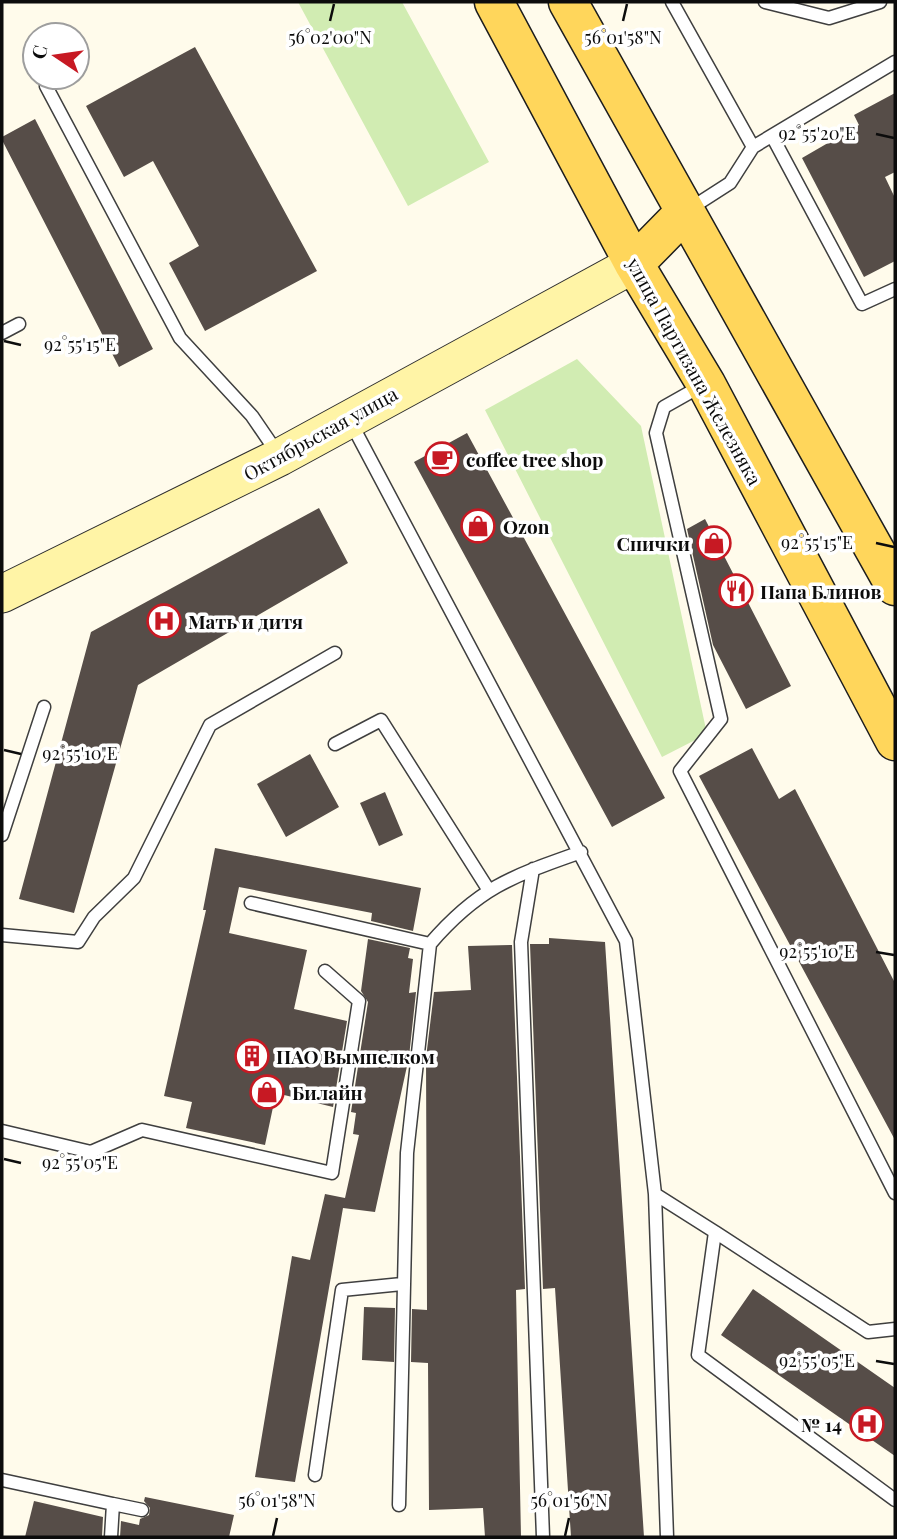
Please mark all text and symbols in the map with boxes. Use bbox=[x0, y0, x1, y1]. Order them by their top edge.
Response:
north arrow bbox=[21, 21, 91, 91]
text: 56°02'00"N bbox=[288, 25, 372, 49]
text: 56°01'58"N bbox=[584, 25, 662, 49]
text: С bbox=[24, 42, 53, 61]
text: 92°55'20"E bbox=[778, 121, 856, 145]
street label: улица Партизана Железняка bbox=[621, 252, 769, 490]
text: 92°55'15"E bbox=[44, 332, 116, 356]
street label: Октябрьская улица bbox=[238, 380, 402, 486]
cafe icon: coffee tree shop bbox=[423, 440, 461, 478]
place label: coffee tree shop bbox=[466, 446, 603, 472]
shop icon: Ozon bbox=[459, 507, 497, 545]
place label: Ozon bbox=[503, 513, 550, 539]
shop icon: Спички bbox=[695, 524, 733, 562]
place label: Спички bbox=[617, 530, 690, 556]
text: 92°55'15"E bbox=[781, 530, 853, 554]
restaurant icon: Папа Блинов bbox=[717, 572, 755, 610]
place label: Папа Блинов bbox=[760, 578, 881, 604]
hospital icon: Мать и дитя bbox=[145, 602, 183, 640]
place label: Мать и дитя bbox=[188, 608, 303, 634]
text: 92°55'10"E bbox=[42, 741, 118, 765]
text: 92°55'10"E bbox=[779, 939, 855, 963]
building icon: ПАО Вымпелком bbox=[233, 1037, 271, 1075]
place label: ПАО Вымпелком bbox=[276, 1043, 435, 1069]
shop icon: Билайн bbox=[248, 1073, 286, 1111]
place label: Билайн bbox=[292, 1079, 363, 1105]
text: 92°55'05"E bbox=[42, 1150, 118, 1174]
text: 92°55'05"E bbox=[779, 1348, 855, 1372]
hospital icon: № 14 bbox=[848, 1405, 886, 1443]
place label: № 14 bbox=[801, 1411, 842, 1437]
text: 56°01'58"N bbox=[238, 1488, 316, 1512]
text: 56°01'56"N bbox=[530, 1488, 608, 1512]

